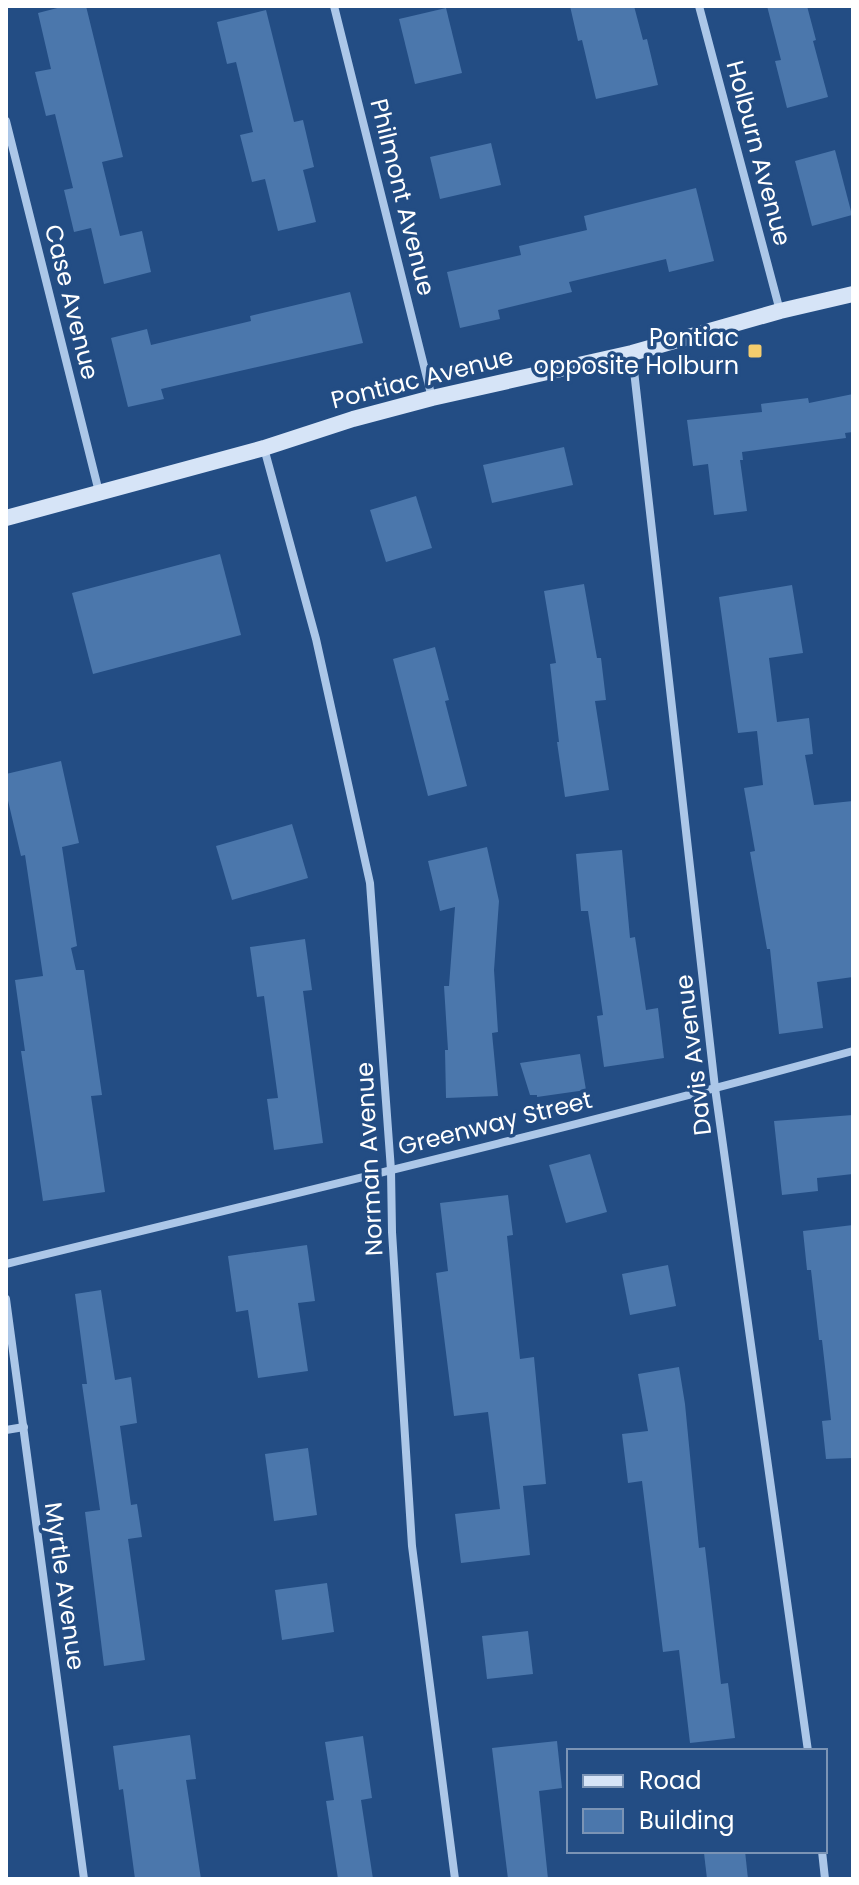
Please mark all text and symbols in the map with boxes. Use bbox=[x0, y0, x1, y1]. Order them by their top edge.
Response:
street label: Holburn Avenue bbox=[718, 57, 800, 249]
street label: Philmont Avenue bbox=[363, 95, 443, 299]
street label: Case Avenue bbox=[37, 221, 107, 383]
place label: Pontiac opposite Holburn bbox=[534, 321, 739, 382]
street label: Pontiac Avenue bbox=[327, 339, 517, 417]
marker: Pontiac opposite Holburn bbox=[746, 342, 764, 360]
street label: Davis Avenue bbox=[667, 973, 719, 1137]
street label: Norman Avenue bbox=[347, 1061, 391, 1257]
street label: Greenway Street bbox=[395, 1083, 595, 1163]
street label: Myrtle Avenue bbox=[37, 1500, 93, 1672]
legend bbox=[567, 1749, 827, 1853]
text: Road bbox=[639, 1764, 701, 1797]
text: Building bbox=[639, 1804, 735, 1837]

